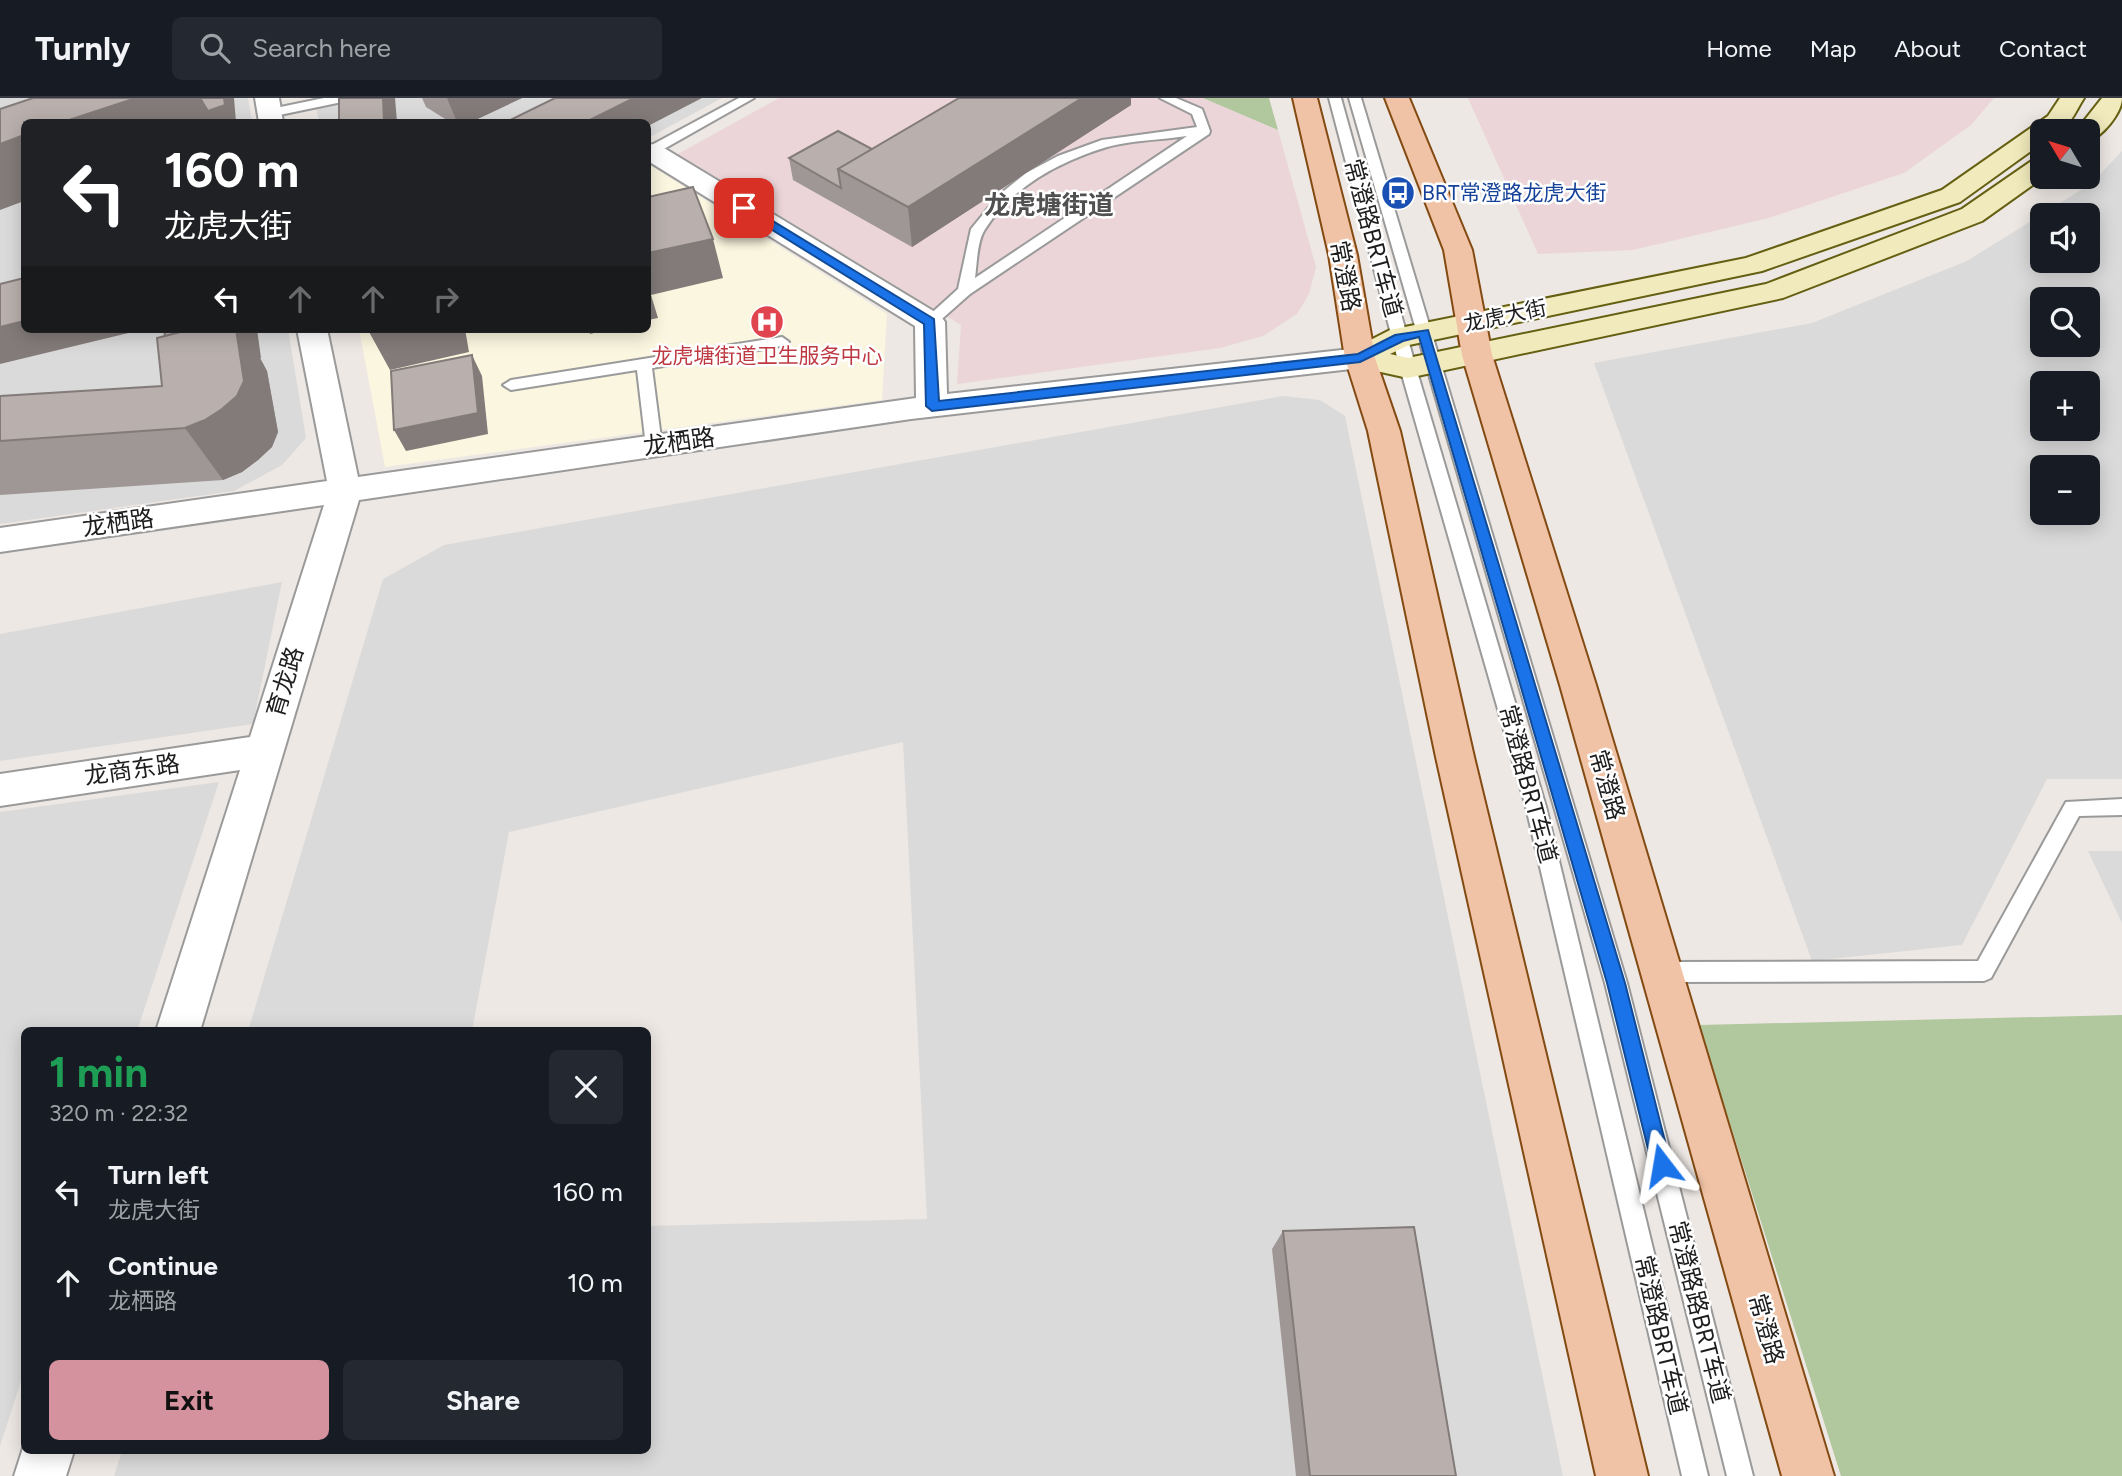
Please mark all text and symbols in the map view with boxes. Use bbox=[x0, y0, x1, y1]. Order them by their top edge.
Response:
search box bbox=[172, 17, 662, 80]
text: Turnly bbox=[35, 29, 130, 68]
icon: search bbox=[196, 29, 234, 67]
text: Search here bbox=[252, 32, 391, 64]
text: Home bbox=[1706, 34, 1772, 63]
text: Map bbox=[1810, 34, 1856, 63]
text: About bbox=[1894, 34, 1961, 63]
text: Contact bbox=[1999, 34, 2087, 63]
north arrow bbox=[2030, 119, 2100, 189]
map controls bbox=[2030, 119, 2100, 525]
text: 160 m bbox=[164, 140, 299, 199]
icon: left bbox=[49, 147, 140, 238]
street label: 常澄路BRT车道 bbox=[1338, 156, 1408, 320]
bus stop icon: BRT常澄路龙虎大街 bbox=[1379, 174, 1417, 212]
pin bbox=[714, 178, 774, 238]
place label: BRT常澄路龙虎大街 bbox=[1422, 180, 1607, 205]
icon: arrive bbox=[725, 189, 763, 227]
district label: 龙虎塘街道 bbox=[984, 189, 1114, 221]
button: sound bbox=[2030, 203, 2100, 273]
text: 龙虎大街 bbox=[164, 207, 292, 245]
street label: 常澄路 bbox=[1324, 238, 1366, 314]
icon: left bbox=[208, 280, 246, 318]
icon: ahead bbox=[281, 280, 319, 318]
icon: ahead bbox=[354, 280, 392, 318]
icon: right bbox=[427, 280, 465, 318]
button: search bbox=[2030, 287, 2100, 357]
street label: 龙虎大街 bbox=[1461, 295, 1549, 336]
hospital icon: 龙虎塘街道卫生服务中心 bbox=[748, 303, 786, 341]
place label: 龙虎塘街道卫生服务中心 bbox=[652, 343, 883, 368]
button: + bbox=[2030, 371, 2100, 441]
street label: 龙栖路 bbox=[641, 422, 717, 461]
button: − bbox=[2030, 455, 2100, 525]
street label: 龙栖路 bbox=[80, 503, 156, 542]
street label: 育龙路 bbox=[260, 643, 309, 721]
street label: 常澄路BRT车道 bbox=[1493, 701, 1564, 866]
street label: 常澄路 bbox=[1584, 746, 1631, 823]
street label: 龙商东路 bbox=[82, 748, 181, 791]
text: 1 min bbox=[49, 1047, 148, 1098]
button: close bbox=[549, 1050, 623, 1124]
text: 320 m · 22:32 bbox=[49, 1099, 188, 1127]
position arrow bbox=[1625, 1128, 1699, 1202]
text: Turn left bbox=[108, 1159, 209, 1191]
icon: left bbox=[49, 1173, 87, 1211]
text: 160 m bbox=[552, 1176, 623, 1208]
text: 龙虎大街 bbox=[108, 1196, 200, 1224]
street label: 常澄路路BRT车道 bbox=[1663, 1218, 1736, 1406]
text: Continue bbox=[108, 1250, 218, 1282]
street label: 常澄路BRT车道 bbox=[1629, 1252, 1694, 1417]
icon: ahead bbox=[49, 1264, 87, 1302]
text: 10 m bbox=[567, 1267, 623, 1299]
text: 龙栖路 bbox=[108, 1287, 177, 1315]
street label: 常澄路 bbox=[1743, 1290, 1790, 1367]
button: Exit bbox=[49, 1360, 329, 1440]
button: Share bbox=[343, 1360, 623, 1440]

